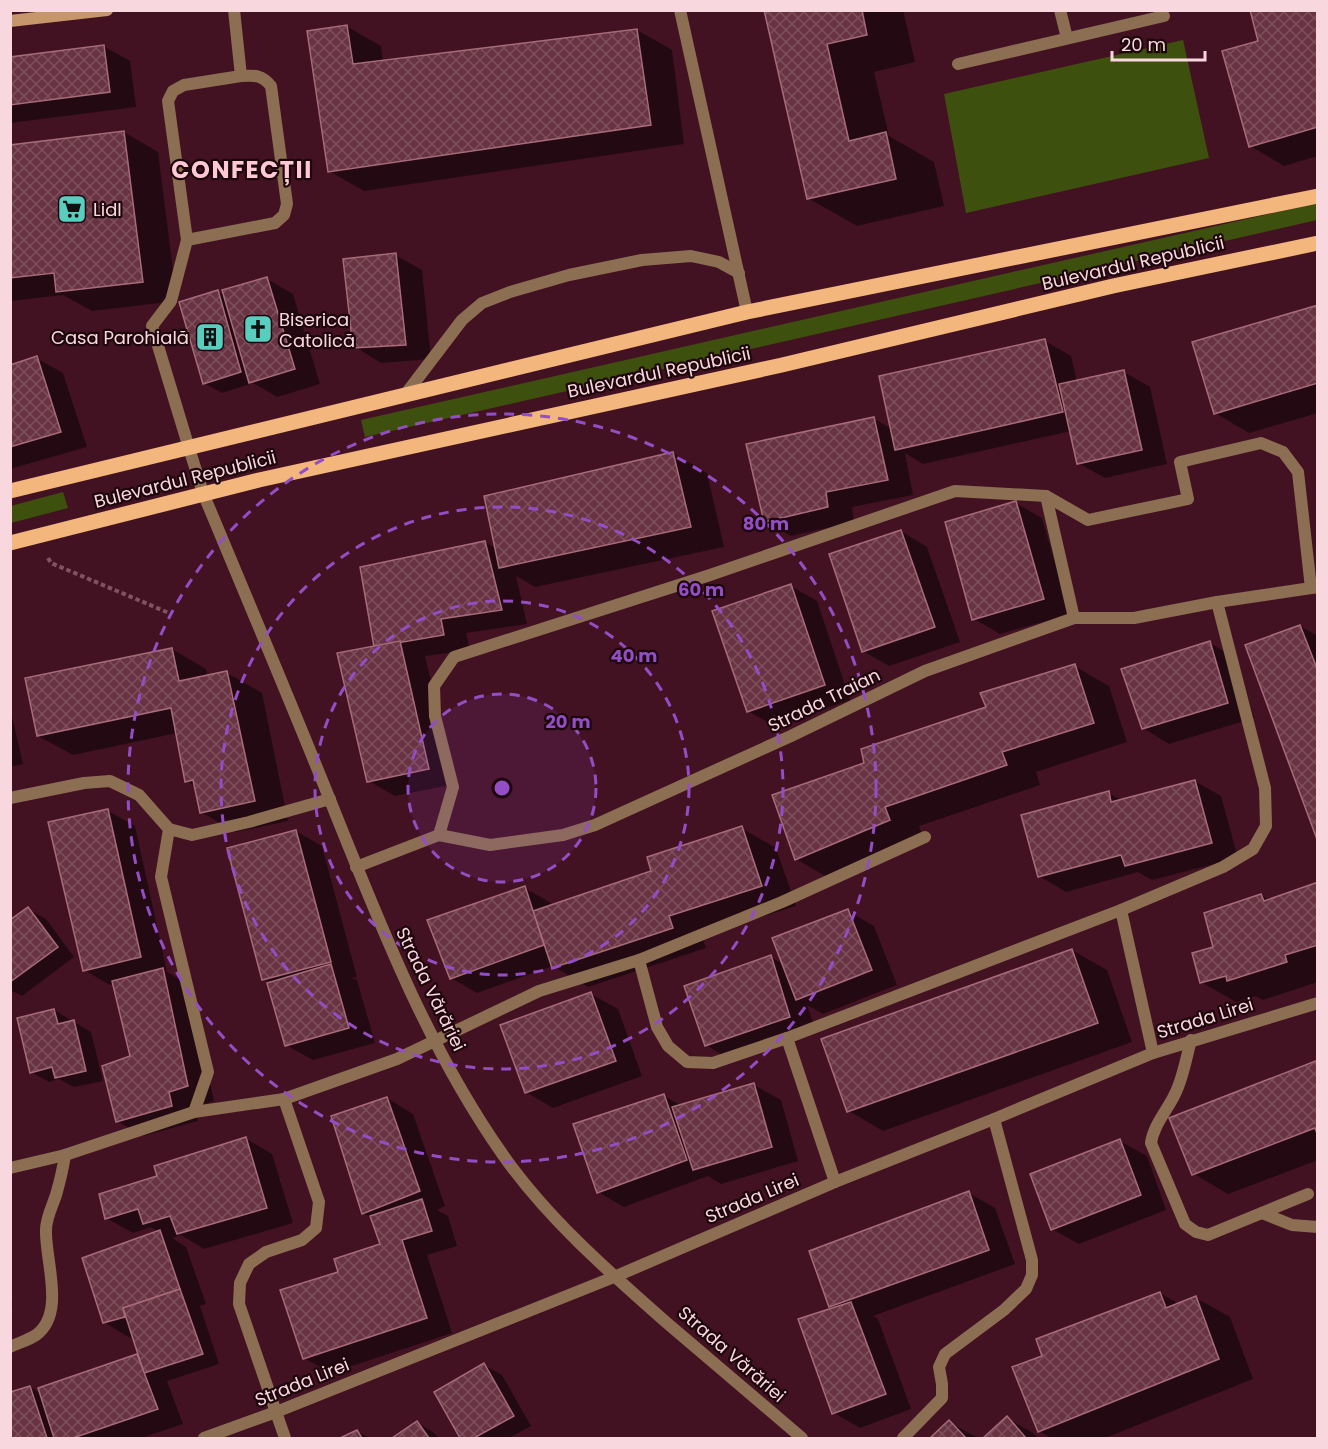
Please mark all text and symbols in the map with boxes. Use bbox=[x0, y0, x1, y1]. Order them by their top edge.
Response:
scale bar bbox=[1112, 24, 1205, 62]
text: 20 m bbox=[1121, 32, 1166, 57]
district label: CONFECȚII bbox=[171, 153, 313, 186]
supermarket icon: Lidl bbox=[56, 193, 88, 225]
place label: Lidl bbox=[93, 197, 122, 222]
street label: Bulevardul Republicii bbox=[1039, 230, 1227, 296]
place label: Biserica Catolică bbox=[279, 307, 355, 353]
church icon: Biserica Catolică bbox=[242, 313, 274, 345]
building icon: Casa Parohială bbox=[194, 321, 226, 353]
place label: Casa Parohială bbox=[51, 325, 189, 350]
street label: Bulevardul Republicii bbox=[565, 340, 753, 404]
street label: Bulevardul Republicii bbox=[91, 444, 279, 514]
text: 80 m bbox=[743, 511, 789, 536]
text: 60 m bbox=[678, 577, 724, 602]
text: 40 m bbox=[611, 643, 657, 668]
street label: Strada Traian bbox=[764, 662, 884, 738]
text: 20 m bbox=[546, 709, 590, 734]
centre of rings bbox=[492, 778, 512, 798]
street label: Strada Vărăriei bbox=[390, 923, 472, 1055]
street label: Strada Lirei bbox=[1154, 991, 1256, 1045]
street label: Strada Lirei bbox=[701, 1167, 803, 1229]
street label: Strada Vărăriei bbox=[673, 1300, 791, 1408]
street label: Strada Lirei bbox=[251, 1352, 353, 1412]

